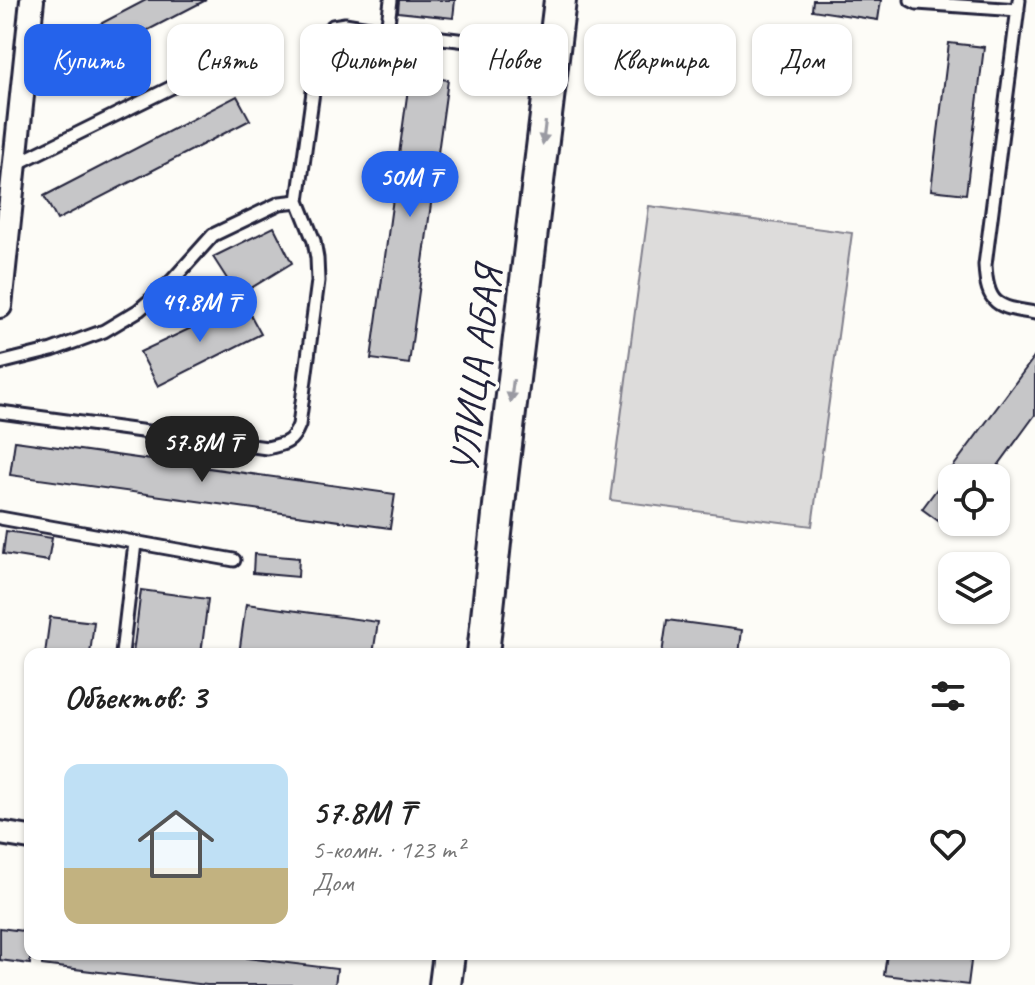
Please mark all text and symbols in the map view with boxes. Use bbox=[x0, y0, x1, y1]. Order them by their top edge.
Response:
chip: Купить bbox=[24, 24, 151, 96]
chip: Снять bbox=[167, 24, 284, 96]
chip: Фильтры bbox=[300, 24, 443, 96]
chip: Новое bbox=[459, 24, 568, 96]
chip: Квартира bbox=[584, 24, 736, 96]
chip: Дом bbox=[752, 24, 852, 96]
one-way arrow bbox=[538, 121, 551, 146]
pin: 50M ₸ bbox=[354, 151, 466, 219]
text: 50M ₸ bbox=[380, 160, 440, 193]
street label: УЛИЦА АБАЯ bbox=[439, 258, 514, 476]
pin: 49.8M ₸ bbox=[126, 276, 274, 344]
text: 49.8M ₸ bbox=[161, 285, 239, 318]
one-way arrow bbox=[506, 379, 519, 404]
pin: 57.8M ₸ bbox=[128, 416, 276, 484]
text: 57.8M ₸ bbox=[163, 425, 241, 458]
map controls bbox=[938, 464, 1010, 624]
button: locate bbox=[938, 464, 1010, 536]
button: layers bbox=[938, 552, 1010, 624]
icon: filters bbox=[926, 674, 970, 718]
text: Объектов: 3 bbox=[64, 675, 206, 718]
text: 57.8M ₸ bbox=[312, 790, 414, 833]
icon: home bbox=[128, 796, 224, 892]
icon: heart bbox=[926, 822, 970, 866]
text: 5-комн. · 123 m² bbox=[312, 833, 464, 866]
text: Дом bbox=[312, 866, 354, 899]

